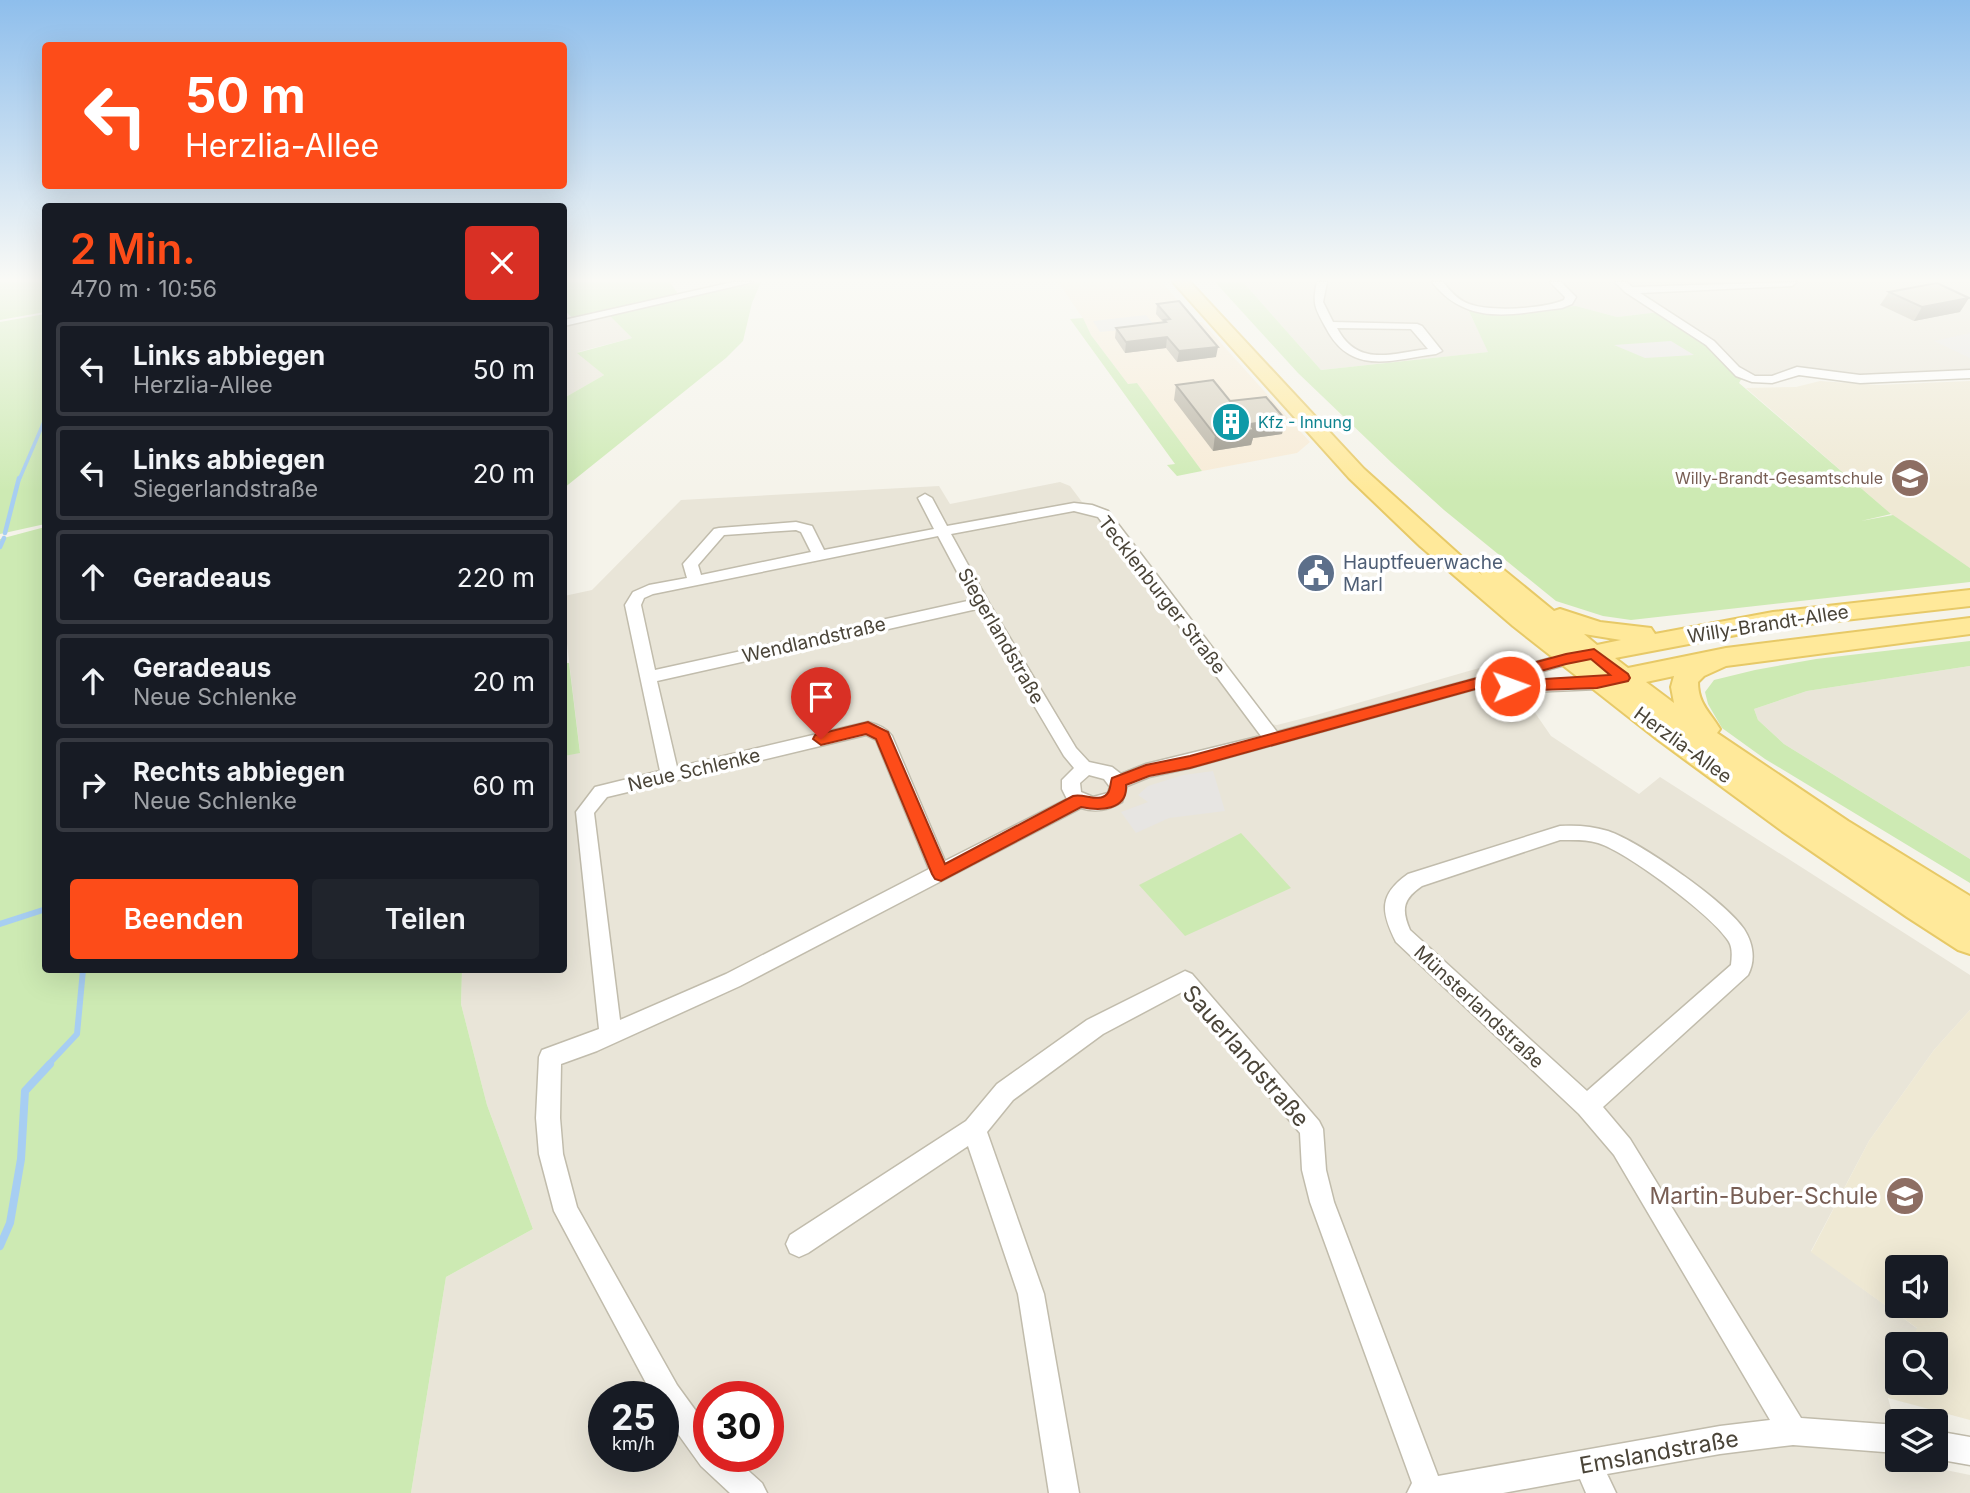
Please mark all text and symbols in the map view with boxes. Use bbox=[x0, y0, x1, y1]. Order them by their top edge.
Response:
text: 50 m bbox=[185, 66, 306, 125]
icon: left bbox=[70, 70, 161, 161]
text: Herzlia-Allee bbox=[185, 126, 379, 165]
text: 2 Min. bbox=[70, 223, 196, 274]
button: close bbox=[465, 226, 539, 300]
text: 470 m · 10:56 bbox=[70, 275, 217, 303]
text: Links abbiegen bbox=[133, 340, 325, 371]
icon: left bbox=[74, 350, 112, 388]
text: 50 m bbox=[473, 354, 535, 385]
text: Herzlia-Allee bbox=[133, 371, 273, 399]
building icon: Kfz - Innung bbox=[1210, 401, 1252, 443]
place label: Kfz - Innung bbox=[1258, 412, 1352, 432]
text: Links abbiegen bbox=[133, 444, 325, 475]
icon: left bbox=[74, 454, 112, 492]
school or university icon: Willy-Brandt-Gesamtschule bbox=[1889, 457, 1931, 499]
text: 20 m bbox=[473, 458, 535, 489]
place label: Willy-Brandt-Gesamtschule bbox=[1675, 468, 1883, 488]
text: Siegerlandstraße bbox=[133, 475, 318, 503]
street label: Tecklenburger Straße bbox=[1093, 511, 1231, 679]
place label: Hauptfeuerwache Marl bbox=[1343, 551, 1503, 596]
public building icon: Hauptfeuerwache Marl bbox=[1295, 552, 1337, 594]
icon: ahead bbox=[74, 558, 112, 596]
text: Geradeaus bbox=[133, 562, 271, 593]
text: 220 m bbox=[457, 562, 535, 593]
street label: Siegerlandstraße bbox=[953, 564, 1049, 708]
street label: Willy-Brandt-Allee bbox=[1686, 600, 1850, 648]
street label: Wendlandstraße bbox=[740, 612, 888, 668]
position arrow bbox=[1473, 649, 1547, 723]
text: Geradeaus bbox=[133, 652, 271, 683]
icon: ahead bbox=[74, 662, 112, 700]
text: 20 m bbox=[473, 666, 535, 697]
pin bbox=[791, 667, 851, 739]
icon: arrive bbox=[802, 678, 840, 716]
text: Neue Schlenke bbox=[133, 683, 297, 711]
street label: Herzlia-Allee bbox=[1630, 702, 1736, 788]
street label: Neue Schlenke bbox=[625, 744, 763, 796]
text: Rechts abbiegen bbox=[133, 756, 345, 787]
icon: right bbox=[74, 766, 112, 804]
text: 60 m bbox=[472, 770, 535, 801]
text: Neue Schlenke bbox=[133, 787, 297, 815]
button: Beenden bbox=[70, 879, 298, 959]
button: Teilen bbox=[312, 879, 539, 959]
street label: Münsterlandstraße bbox=[1409, 941, 1549, 1073]
street label: Sauerlandstraße bbox=[1177, 979, 1315, 1133]
school or university icon: Martin-Buber-Schule bbox=[1884, 1175, 1926, 1217]
place label: Martin-Buber-Schule bbox=[1649, 1182, 1878, 1210]
map controls bbox=[1885, 1255, 1948, 1472]
button: sound bbox=[1885, 1255, 1948, 1318]
button: search bbox=[1885, 1332, 1948, 1395]
speed limit sign: 30 bbox=[693, 1381, 784, 1472]
text: 25 bbox=[611, 1396, 656, 1438]
button: layers bbox=[1885, 1409, 1948, 1472]
street label: Emslandstraße bbox=[1577, 1424, 1741, 1480]
text: km/h bbox=[612, 1433, 655, 1454]

